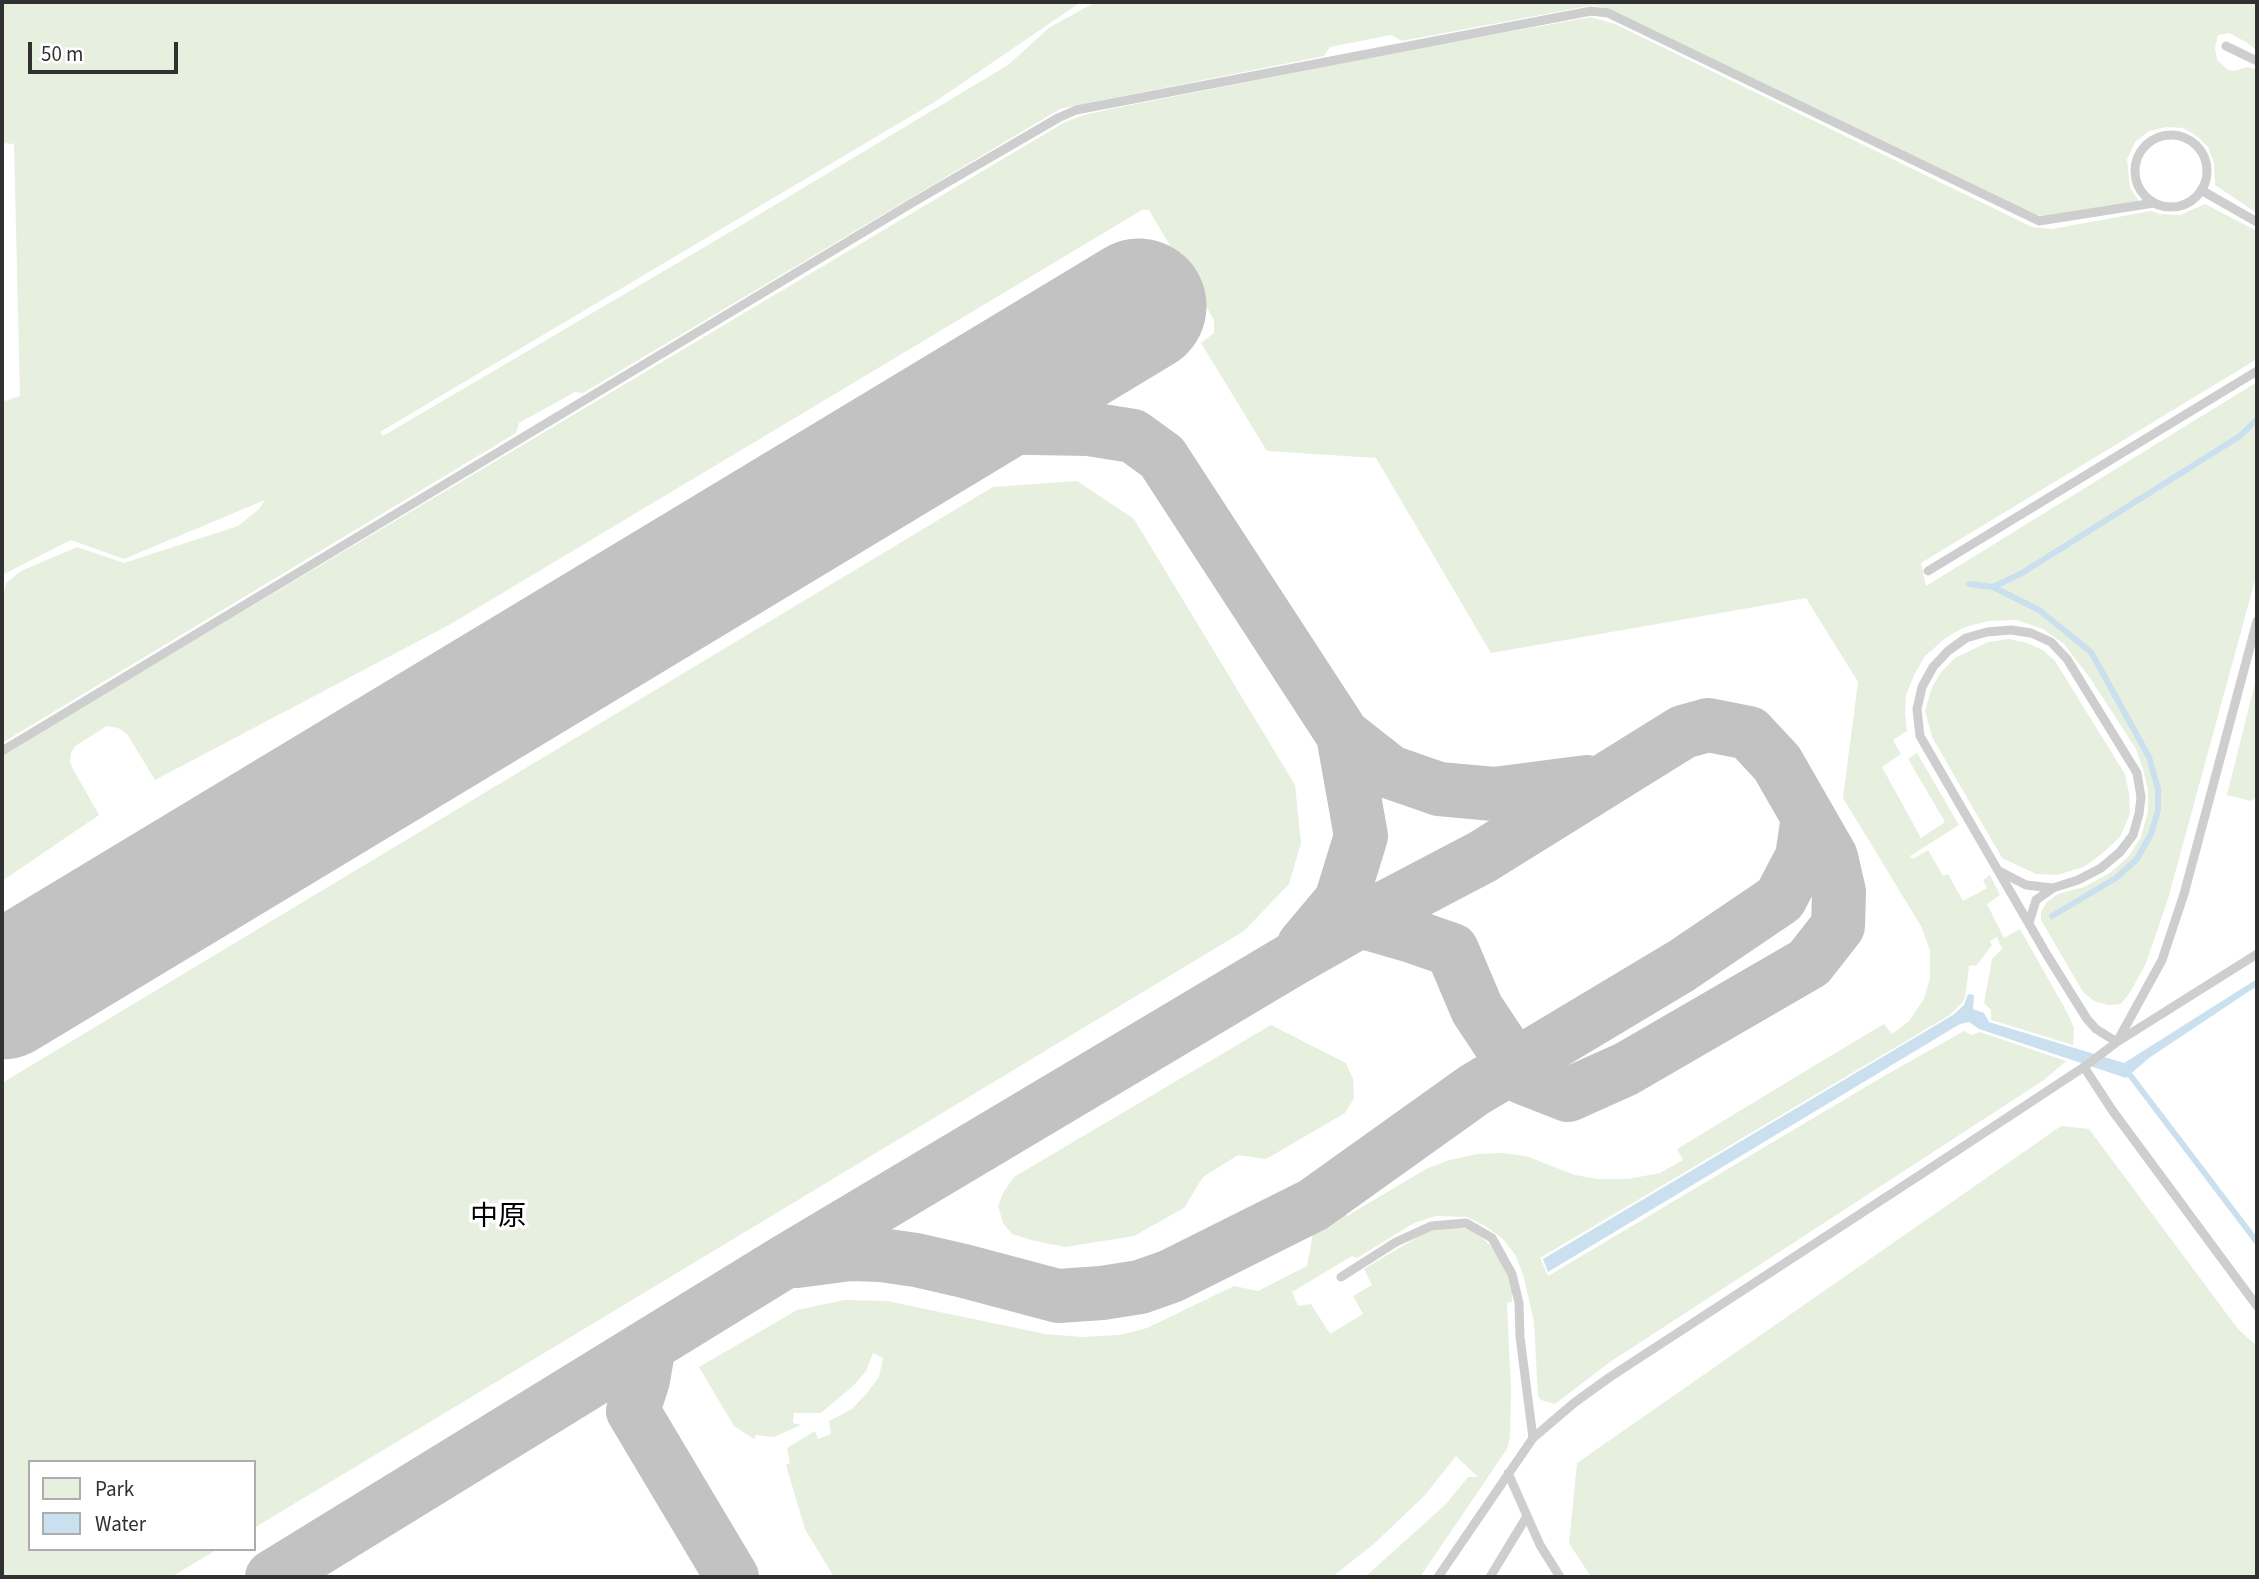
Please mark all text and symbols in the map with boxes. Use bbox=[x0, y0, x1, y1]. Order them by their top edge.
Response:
scale bar bbox=[32, 28, 182, 72]
text: 50 m bbox=[41, 39, 83, 69]
district label: 中原 bbox=[470, 1202, 526, 1236]
legend bbox=[28, 1460, 256, 1551]
text: Park bbox=[95, 1474, 134, 1504]
text: Water bbox=[95, 1509, 146, 1539]

